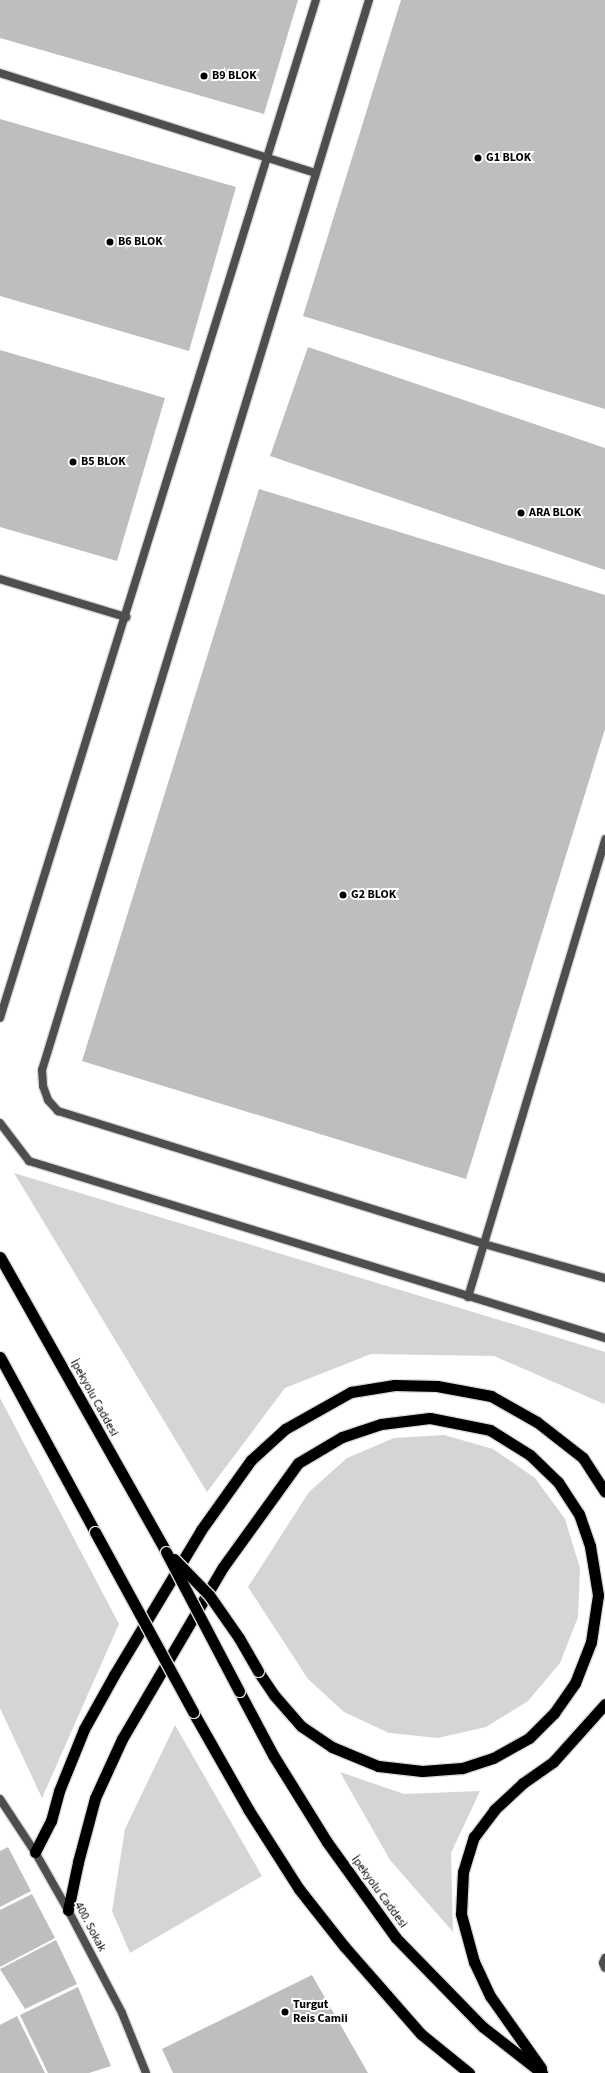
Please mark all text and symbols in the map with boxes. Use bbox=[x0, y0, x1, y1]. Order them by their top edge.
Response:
place label: B9 BLOK bbox=[212, 69, 257, 83]
marker: B9 BLOK bbox=[199, 71, 209, 81]
place label: G1 BLOK bbox=[486, 151, 531, 165]
marker: G1 BLOK bbox=[473, 153, 483, 163]
place label: B6 BLOK bbox=[118, 235, 163, 249]
marker: B6 BLOK bbox=[105, 237, 115, 247]
place label: B5 BLOK bbox=[81, 455, 126, 469]
marker: B5 BLOK bbox=[68, 457, 78, 467]
place label: ARA BLOK bbox=[529, 506, 581, 520]
marker: ARA BLOK bbox=[516, 508, 526, 518]
place label: G2 BLOK bbox=[351, 888, 396, 902]
marker: G2 BLOK bbox=[338, 890, 348, 900]
street label: İpekyolu Caddesi bbox=[67, 1357, 121, 1439]
street label: İpekyolu Caddesi bbox=[348, 1853, 410, 1931]
street label: 400. Sokak bbox=[71, 1900, 109, 1954]
place label: Turgut Reis Camii bbox=[293, 1998, 348, 2026]
marker: Turgut Reis Camii bbox=[280, 2007, 290, 2017]

